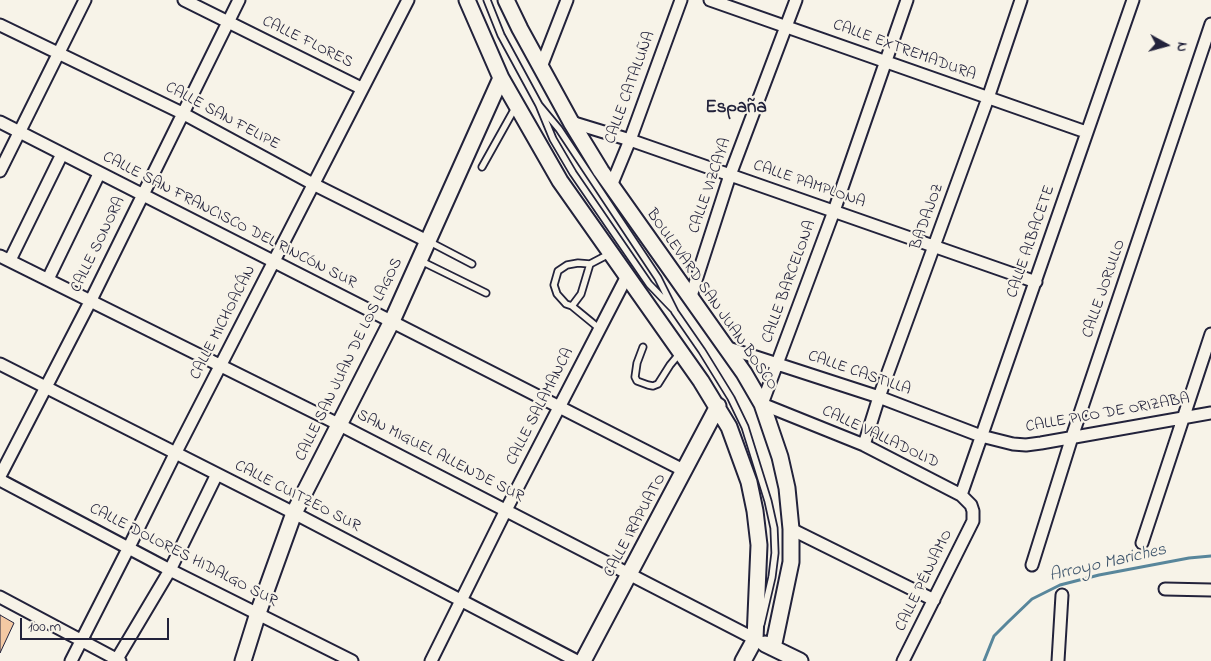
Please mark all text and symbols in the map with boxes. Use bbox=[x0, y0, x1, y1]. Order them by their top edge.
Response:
street label: CALLE FLORES bbox=[258, 13, 356, 73]
street label: CALLE EXTREMADURA bbox=[830, 16, 978, 86]
north arrow bbox=[1141, 20, 1191, 70]
street label: CALLE CATALUÑA bbox=[602, 29, 660, 147]
text: N bbox=[1170, 41, 1192, 53]
street label: CALLE SAN FELIPE bbox=[161, 79, 283, 155]
district label: España bbox=[705, 98, 767, 120]
street label: CALLE VIZCAYA bbox=[686, 136, 736, 236]
street label: CALLE SAN FRANCISCO DEL RINCÓN SUR bbox=[99, 148, 359, 294]
street label: CALLE PAMPLONA bbox=[750, 157, 868, 213]
street label: BADAJOZ bbox=[907, 181, 949, 253]
street label: CALLE ALBACETE bbox=[1004, 183, 1060, 301]
street label: CALLE SONORA bbox=[68, 194, 130, 296]
street label: BOULEVARD SAN JUAN BOSCO bbox=[641, 206, 781, 394]
street label: CALLE BARCELONA bbox=[759, 218, 821, 346]
street label: CALLE JORULLO bbox=[1079, 237, 1131, 341]
street label: CALLE SAN JUAN DE LOS LAGOS bbox=[292, 255, 408, 465]
street label: CALLE MICHOACÁN bbox=[187, 263, 261, 383]
street label: CALLE SALAMANCA bbox=[503, 345, 579, 469]
street label: CALLE CASTILLA bbox=[805, 347, 913, 401]
street label: CALLE PICO DE ORIZABA bbox=[1024, 390, 1192, 438]
street label: CALLE VALLADOLID bbox=[818, 402, 942, 474]
street label: SAN MIGUEL ALLENDE SUR bbox=[353, 406, 527, 508]
street label: CALLE CUITZEO SUR bbox=[231, 457, 363, 537]
street label: CALLE IRAPUATO bbox=[601, 471, 671, 581]
street label: CALLE DOLORES HIDALGO SUR bbox=[86, 500, 280, 612]
street label: CALLE PÉNJAMO bbox=[892, 527, 958, 635]
water label: Arroyo Mariches bbox=[1047, 540, 1169, 588]
scale bar bbox=[22, 608, 171, 640]
text: 100 m bbox=[28, 616, 61, 638]

